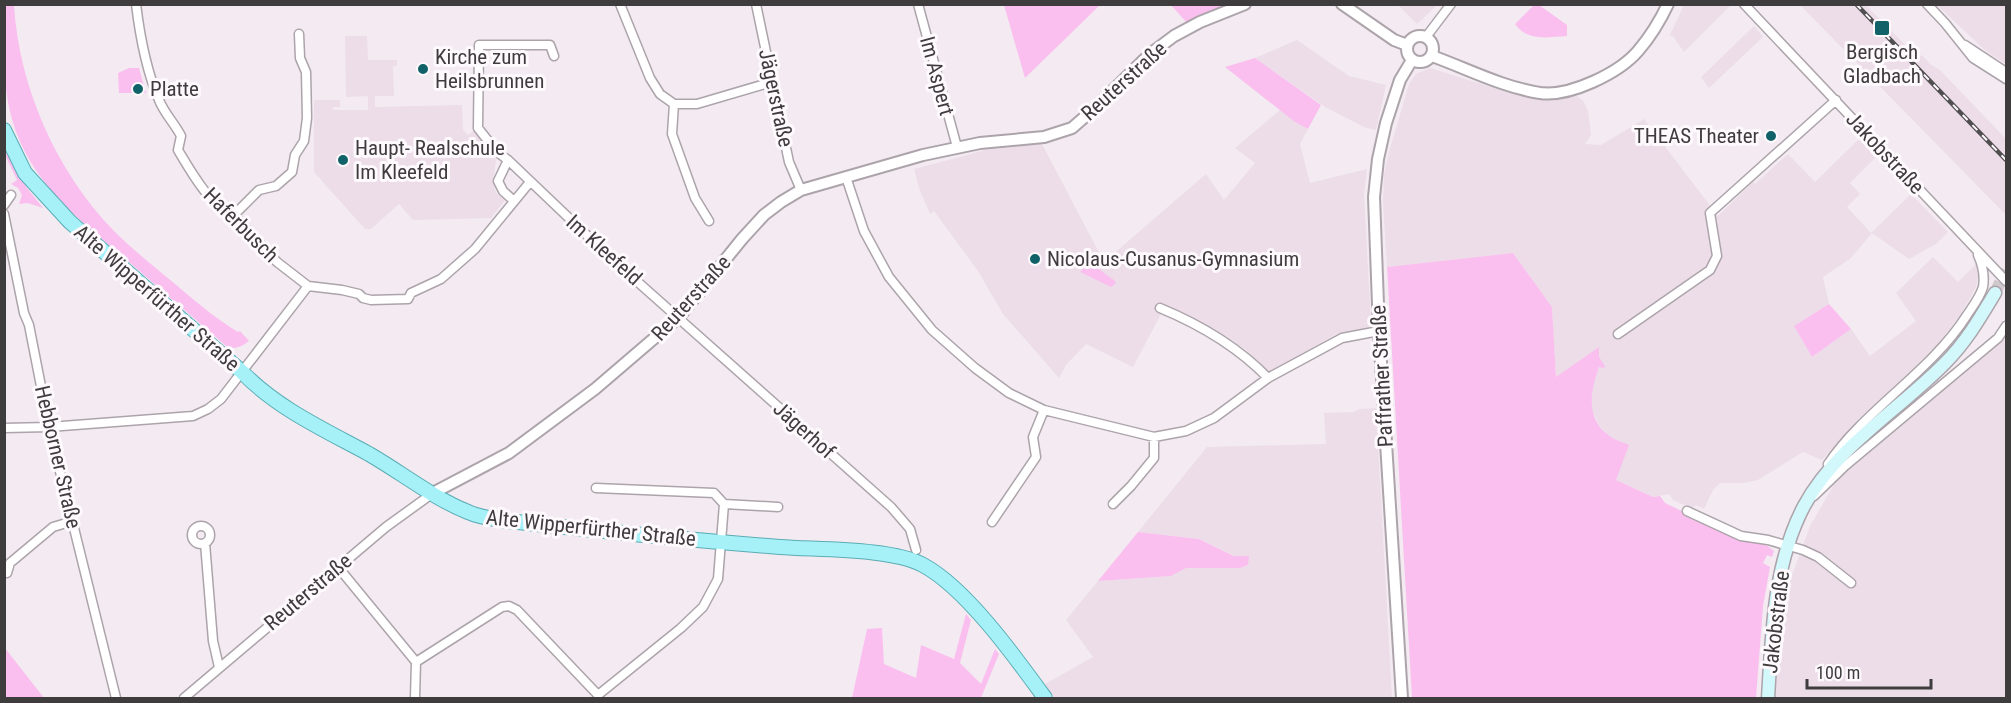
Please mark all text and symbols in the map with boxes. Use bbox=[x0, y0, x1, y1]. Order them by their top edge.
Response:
marker: Bergisch Gladbach bbox=[1873, 19, 1891, 37]
street label: Im Aspert bbox=[915, 34, 959, 118]
street label: Reuterstraße bbox=[1076, 36, 1172, 125]
place label: Bergisch Gladbach bbox=[1843, 40, 1921, 88]
place label: Kirche zum Heilsbrunnen bbox=[435, 45, 544, 93]
street label: Jägerstraße bbox=[754, 47, 798, 149]
marker: Kirche zum Heilsbrunnen bbox=[416, 62, 430, 76]
place label: Platte bbox=[150, 77, 199, 101]
marker: Platte bbox=[131, 82, 145, 96]
street label: Jakobstraße bbox=[1841, 107, 1929, 199]
place label: THEAS Theater bbox=[1634, 124, 1759, 148]
marker: THEAS Theater bbox=[1764, 129, 1778, 143]
place label: Haupt- Realschule Im Kleefeld bbox=[355, 136, 505, 184]
marker: Haupt- Realschule Im Kleefeld bbox=[336, 153, 350, 167]
street label: Haferbusch bbox=[199, 183, 283, 267]
street label: Im Kleefeld bbox=[561, 210, 647, 290]
street label: Alte Wipperfürther Straße bbox=[70, 220, 245, 376]
place label: Nicolaus-Cusanus-Gymnasium bbox=[1047, 247, 1299, 271]
street label: Reuterstraße bbox=[647, 250, 736, 346]
marker: Nicolaus-Cusanus-Gymnasium bbox=[1028, 252, 1042, 266]
street label: Paffrather Straße bbox=[1366, 304, 1398, 448]
street label: Hebborner Straße bbox=[30, 383, 86, 531]
street label: Jägerhof bbox=[768, 396, 840, 464]
street label: Alte Wipperfürther Straße bbox=[485, 505, 697, 551]
street label: Reuterstraße bbox=[260, 549, 357, 635]
street label: Jakobstraße bbox=[1758, 569, 1794, 675]
scale bar bbox=[1807, 652, 1932, 690]
text: 100 m bbox=[1816, 662, 1860, 683]

